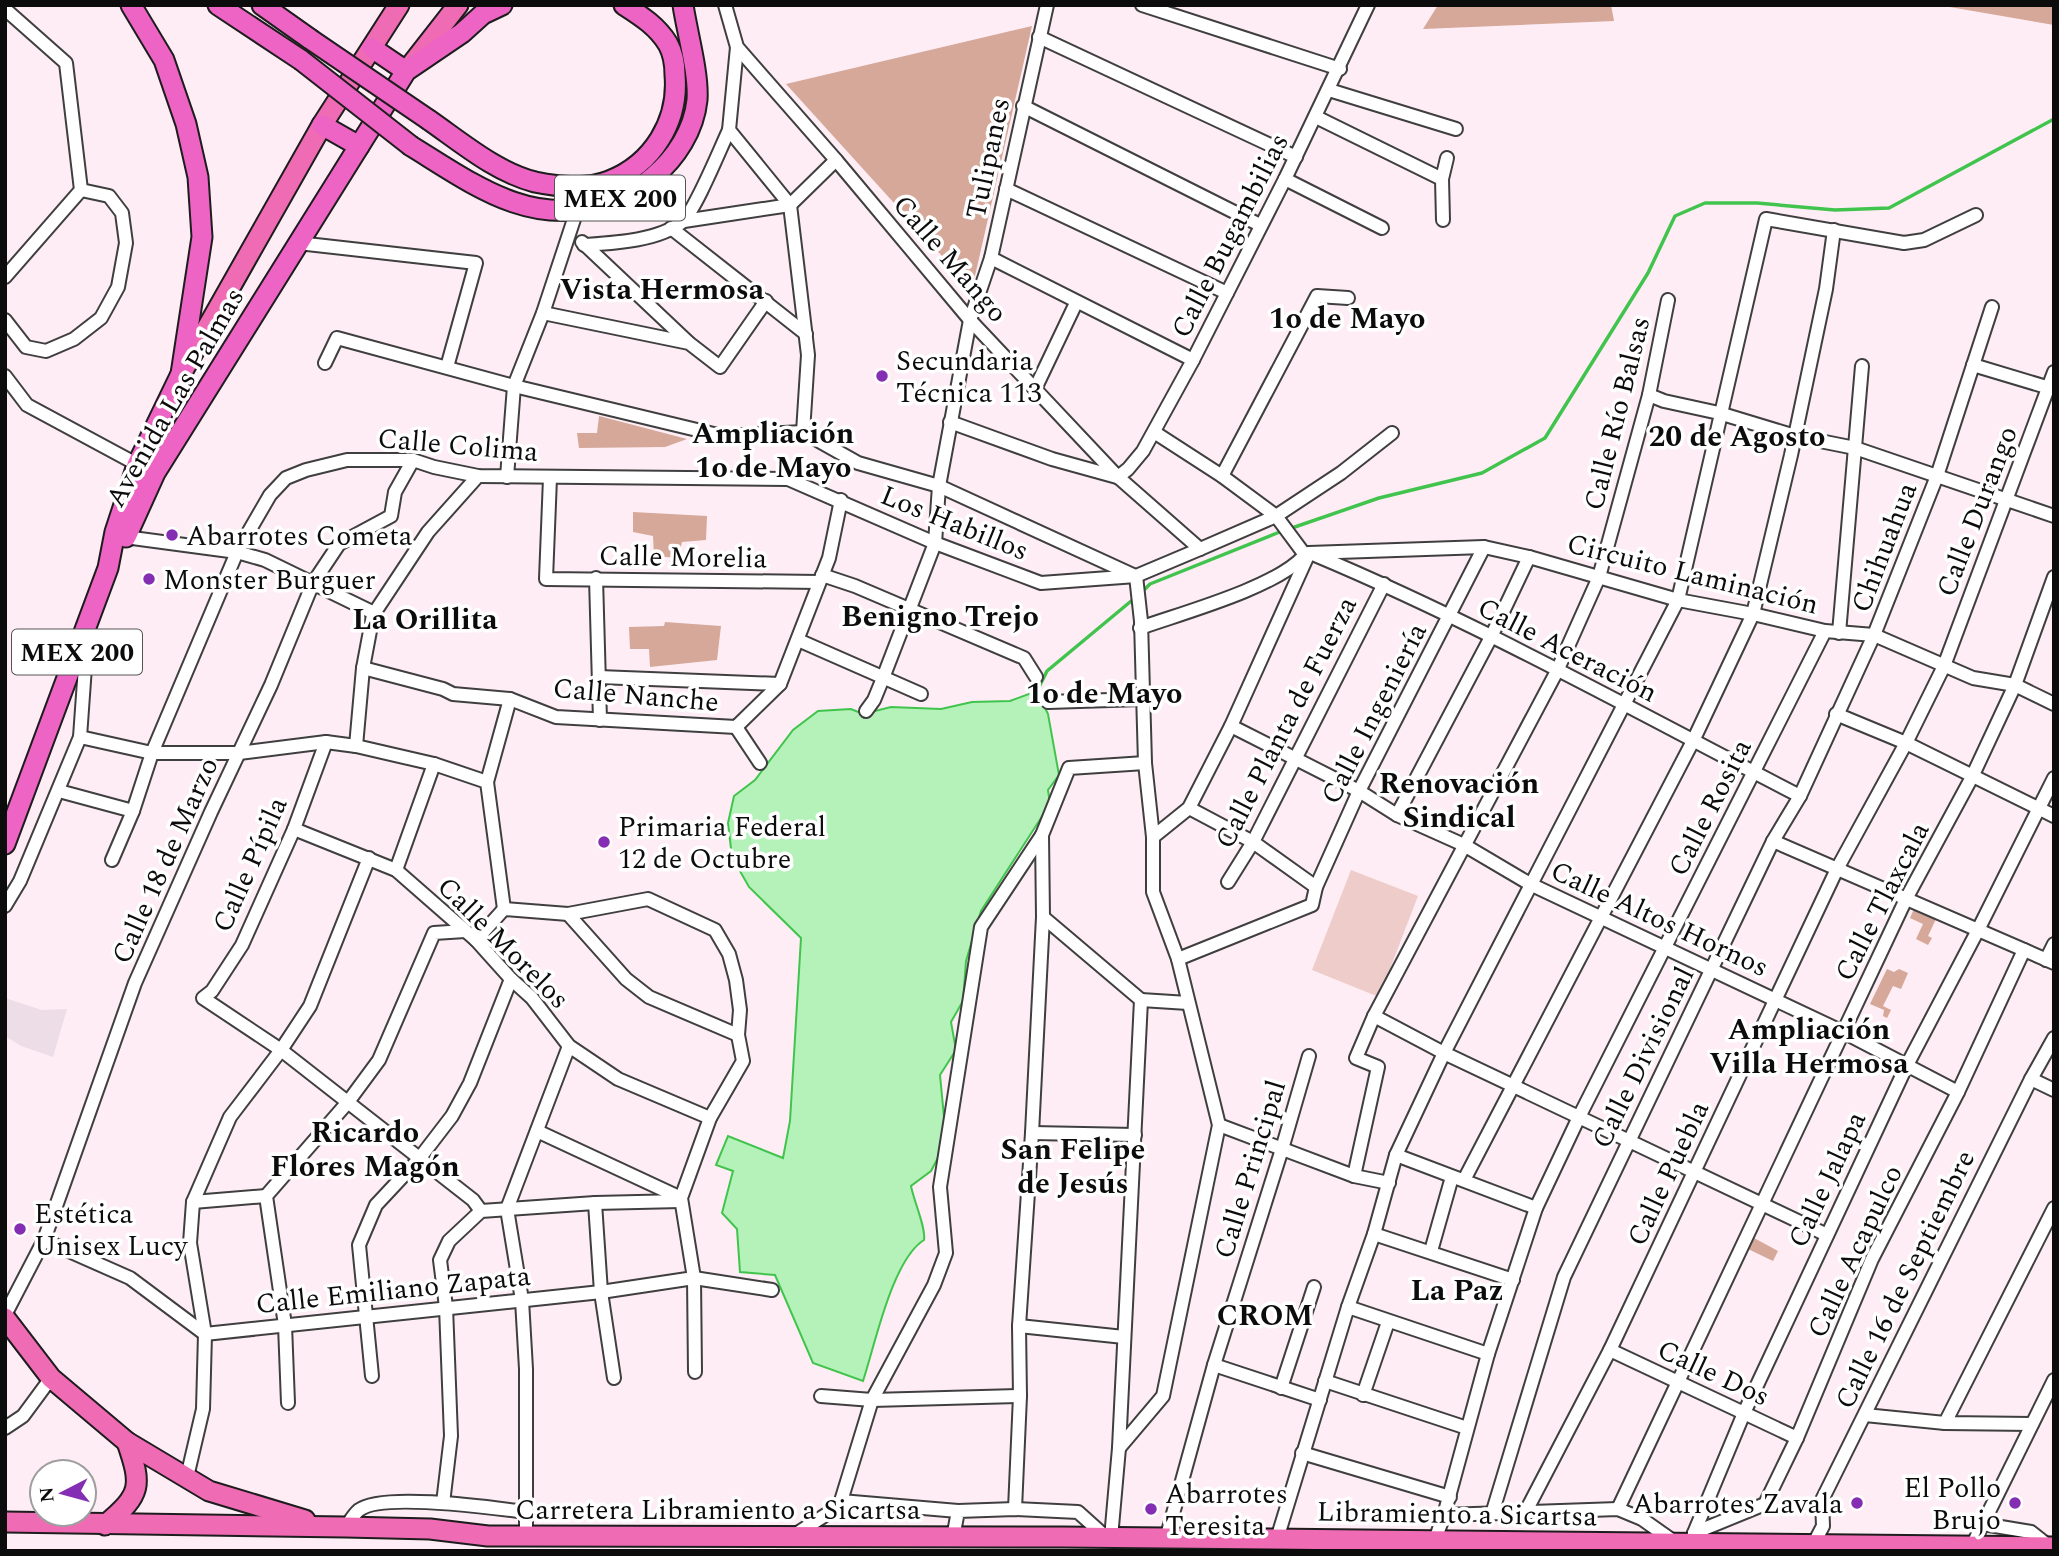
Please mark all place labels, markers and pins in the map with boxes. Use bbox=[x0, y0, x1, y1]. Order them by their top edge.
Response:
place label: Secundaria Técnica 113 bbox=[896, 340, 1041, 415]
marker: Secundaria Técnica 113 bbox=[874, 368, 890, 384]
place label: Abarrotes Cometa bbox=[186, 515, 413, 558]
marker: Abarrotes Cometa bbox=[164, 527, 180, 543]
place label: Monster Burguer bbox=[163, 559, 376, 602]
marker: Monster Burguer bbox=[141, 571, 157, 587]
place label: Primaria Federal 12 de Octubre bbox=[618, 806, 826, 881]
marker: Primaria Federal 12 de Octubre bbox=[596, 834, 612, 850]
place label: Estética Unisex Lucy bbox=[34, 1193, 189, 1268]
marker: Estética Unisex Lucy bbox=[12, 1221, 28, 1237]
place label: El Pollo Brujo bbox=[1904, 1467, 2001, 1542]
place label: Abarrotes Teresita bbox=[1165, 1473, 1288, 1548]
place label: Abarrotes Zavala bbox=[1632, 1483, 1843, 1526]
marker: Abarrotes Zavala bbox=[1849, 1495, 1865, 1511]
marker: El Pollo Brujo bbox=[2007, 1495, 2023, 1511]
marker: Abarrotes Teresita bbox=[1143, 1501, 1159, 1517]

